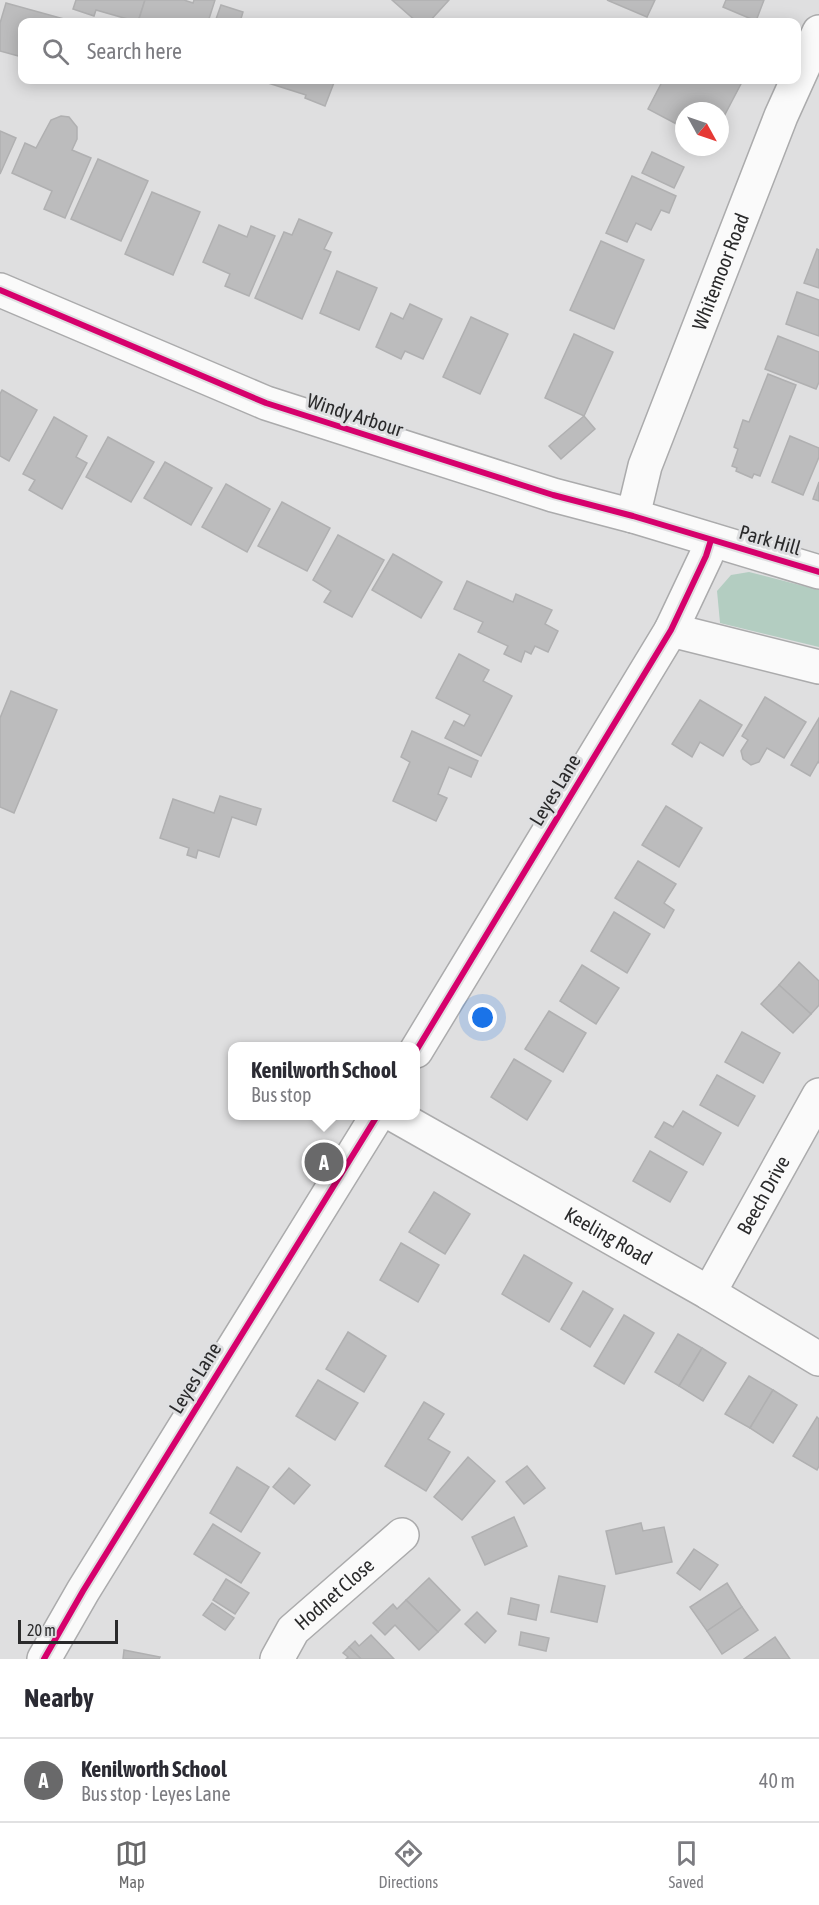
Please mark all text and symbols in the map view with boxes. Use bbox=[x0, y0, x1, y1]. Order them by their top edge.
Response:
search box bbox=[18, 18, 801, 84]
icon: search bbox=[39, 35, 72, 68]
text: Search here bbox=[87, 38, 182, 64]
north arrow bbox=[675, 102, 729, 156]
street label: Whitemoor Road bbox=[687, 210, 753, 333]
street label: Windy Arbour bbox=[304, 388, 407, 441]
street label: Park Hill bbox=[737, 520, 804, 559]
street label: Leyes Lane bbox=[524, 750, 585, 830]
your location bbox=[468, 1003, 497, 1032]
popup bbox=[228, 1042, 420, 1120]
text: Kenilworth School bbox=[251, 1057, 397, 1083]
text: Bus stop bbox=[251, 1083, 312, 1106]
pin: A bbox=[304, 1140, 344, 1184]
street label: Beech Drive bbox=[732, 1152, 794, 1238]
street label: Keeling Road bbox=[561, 1202, 656, 1269]
street label: Leyes Lane bbox=[164, 1338, 225, 1417]
street label: Hodnet Close bbox=[290, 1553, 378, 1634]
scale bar bbox=[18, 1617, 118, 1644]
text: 20 m bbox=[27, 1621, 56, 1639]
text: Nearby bbox=[24, 1683, 94, 1713]
text: Kenilworth School bbox=[81, 1756, 227, 1782]
text: A bbox=[39, 1769, 48, 1792]
text: 40 m bbox=[759, 1769, 795, 1792]
text: Bus stop · Leyes Lane bbox=[81, 1782, 231, 1805]
tab: Map bbox=[115, 1837, 148, 1891]
tab: Directions bbox=[378, 1837, 438, 1891]
tab: Saved bbox=[668, 1837, 704, 1891]

